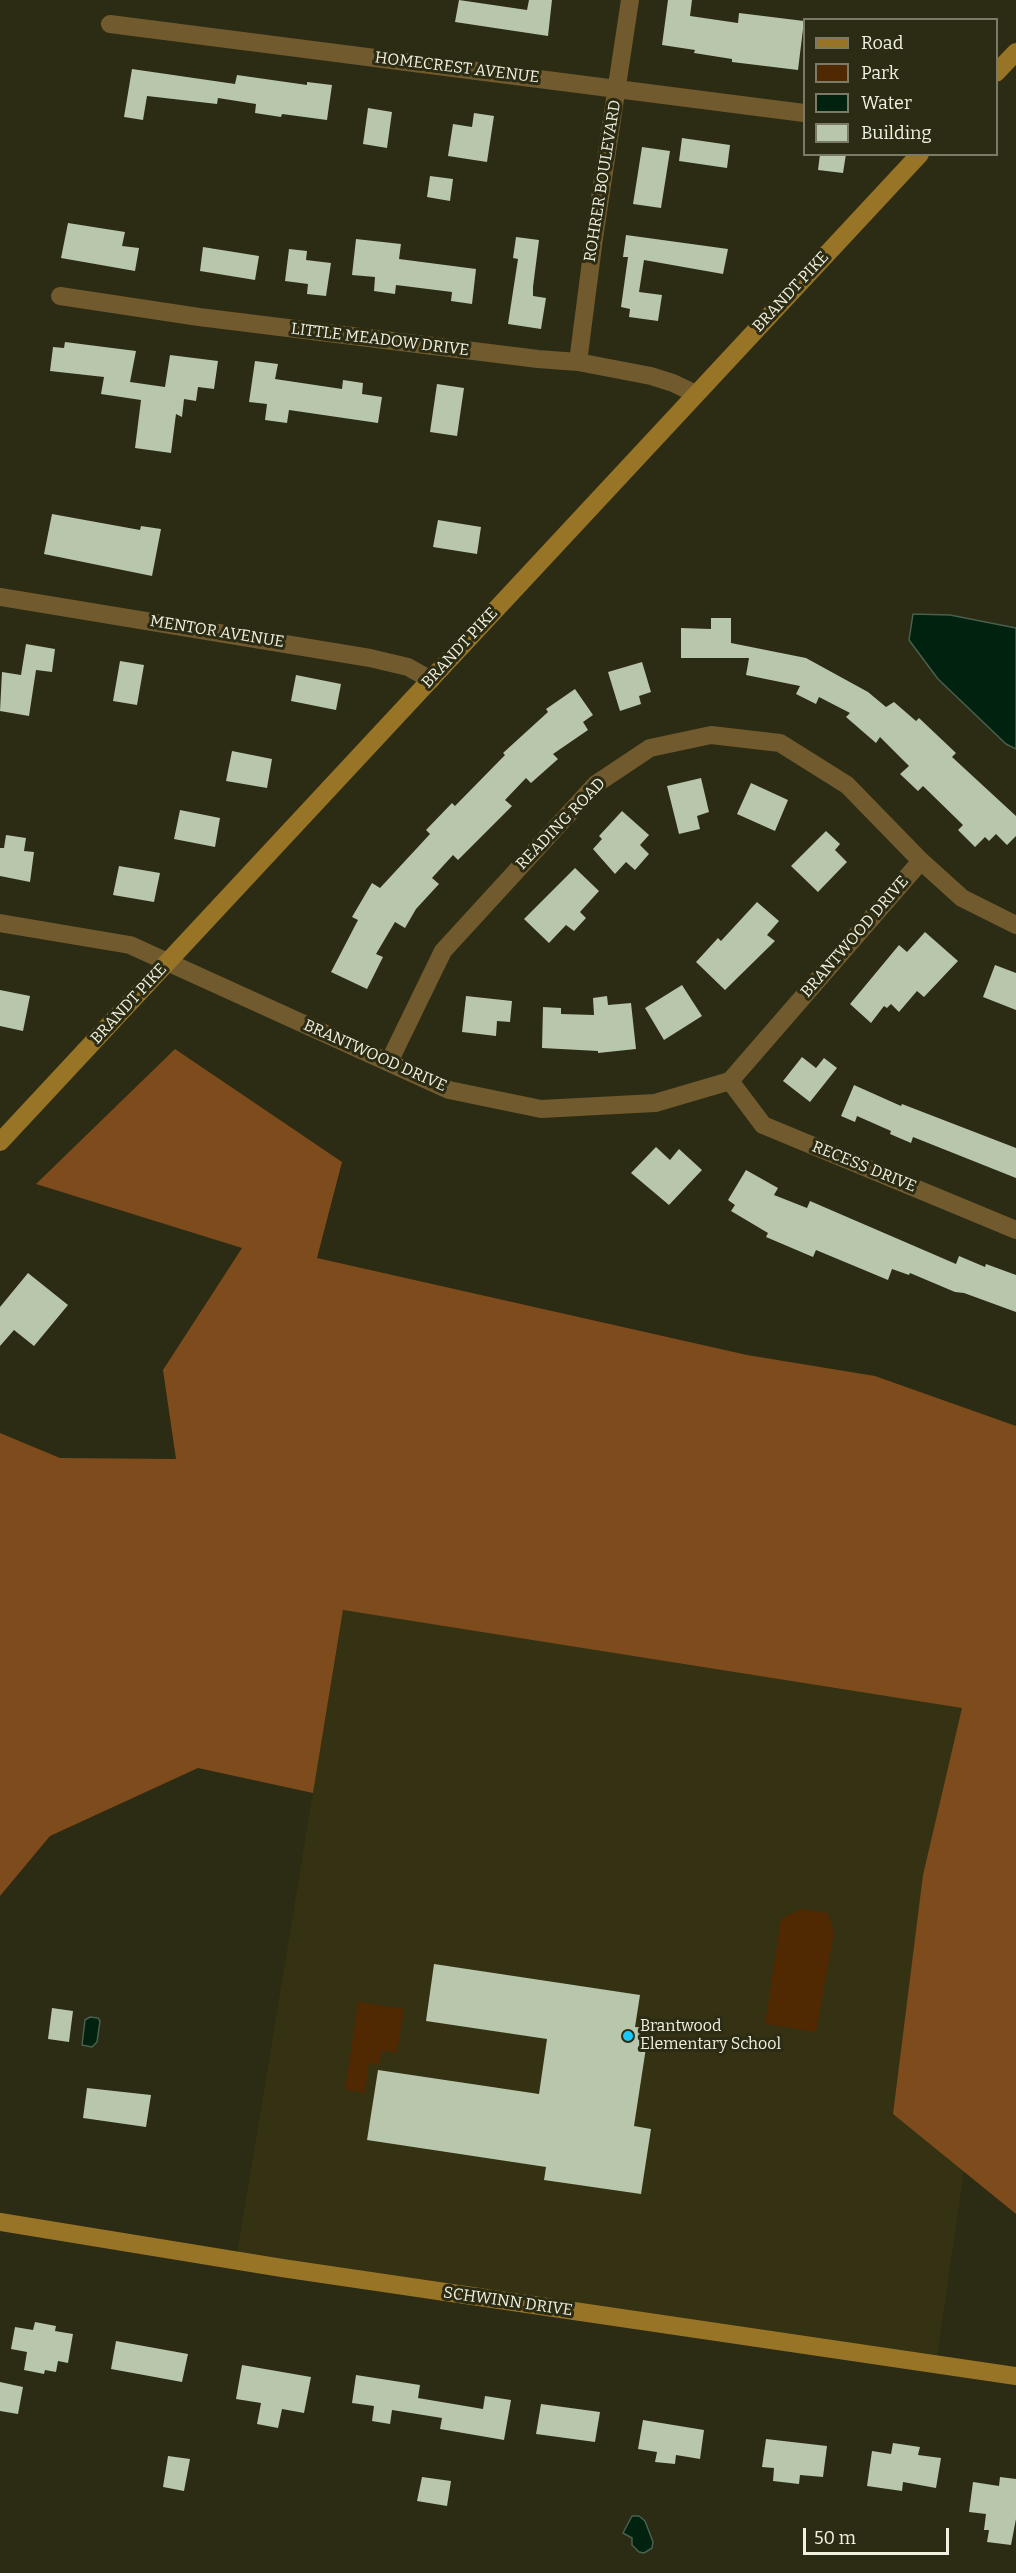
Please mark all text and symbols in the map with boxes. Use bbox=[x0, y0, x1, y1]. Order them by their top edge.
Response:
legend bbox=[803, 18, 998, 156]
text: Road bbox=[861, 32, 903, 54]
street label: HOMECREST AVENUE bbox=[374, 48, 540, 88]
text: Park bbox=[861, 62, 899, 84]
text: Water bbox=[861, 92, 912, 114]
street label: ROHRER BOULEVARD bbox=[581, 99, 625, 263]
text: Building bbox=[861, 122, 932, 144]
street label: BRANDT PIKE bbox=[749, 248, 833, 336]
street label: LITTLE MEADOW DRIVE bbox=[290, 320, 470, 360]
street label: BRANDT PIKE bbox=[418, 604, 502, 692]
street label: MENTOR AVENUE bbox=[148, 612, 286, 652]
street label: READING ROAD bbox=[512, 774, 610, 874]
street label: BRANTWOOD DRIVE bbox=[797, 872, 913, 1002]
street label: BRANDT PIKE bbox=[87, 960, 171, 1048]
street label: BRANTWOOD DRIVE bbox=[301, 1016, 449, 1096]
street label: RECESS DRIVE bbox=[809, 1137, 919, 1197]
place label: Brantwood Elementary School bbox=[640, 2017, 781, 2055]
marker: Brantwood Elementary School bbox=[621, 2029, 635, 2043]
street label: SCHWINN DRIVE bbox=[442, 2283, 574, 2321]
scale bar bbox=[806, 2516, 952, 2554]
text: 50 m bbox=[814, 2527, 856, 2549]

